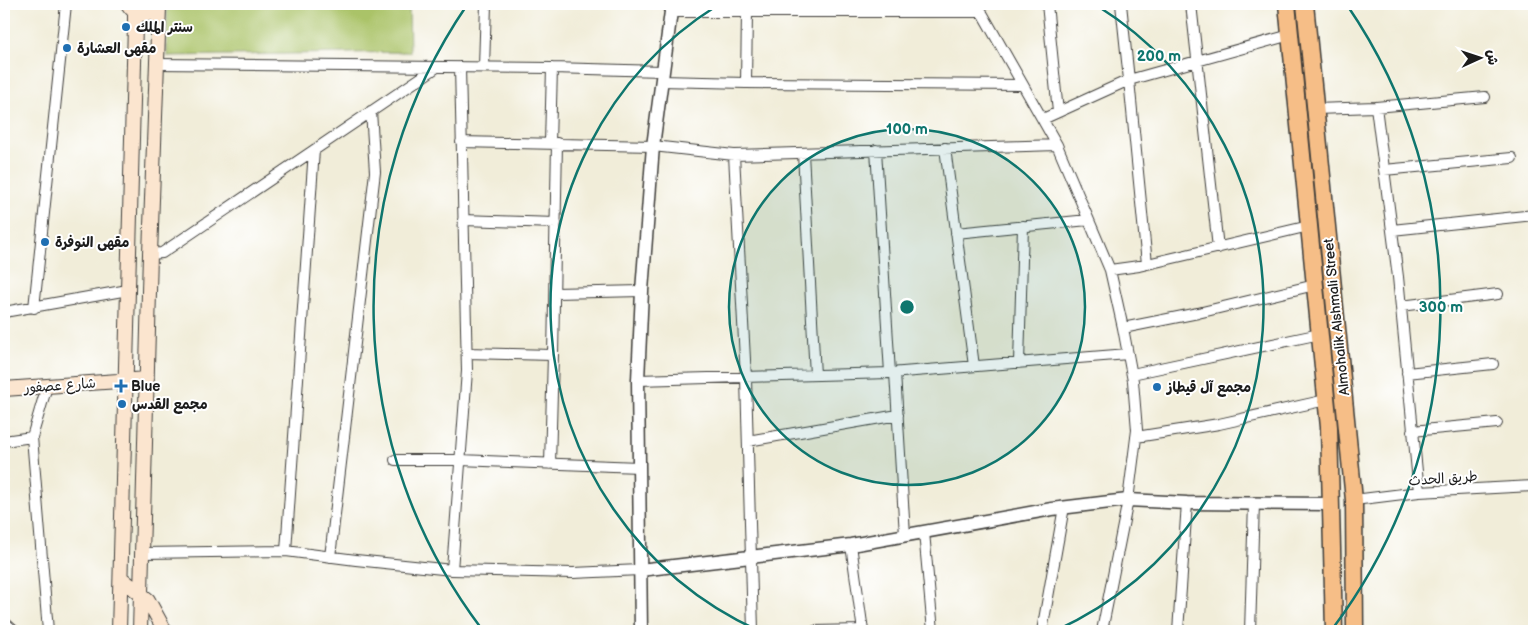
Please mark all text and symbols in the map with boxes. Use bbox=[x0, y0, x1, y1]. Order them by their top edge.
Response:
place label: سنتر الملك bbox=[136, 19, 193, 36]
marker: سنتر الملك bbox=[120, 21, 132, 33]
north arrow bbox=[1456, 32, 1506, 82]
place label: مقهى العشارة bbox=[77, 40, 156, 57]
marker: مقهى العشارة bbox=[61, 42, 73, 54]
text: 200 m bbox=[1137, 47, 1181, 66]
text: ش bbox=[1484, 49, 1501, 65]
text: 100 m bbox=[886, 120, 928, 139]
place label: مقهى النوفرة bbox=[55, 234, 129, 251]
marker: مقهى النوفرة bbox=[39, 236, 51, 248]
street label: Almohalik Alshmali Street bbox=[1320, 237, 1353, 396]
centre of rings bbox=[898, 298, 916, 316]
text: 300 m bbox=[1419, 298, 1463, 317]
street label: شارع عصفور bbox=[23, 375, 96, 398]
place label: Blue bbox=[131, 378, 160, 395]
place label: مجمع آل قيطاز bbox=[1165, 379, 1251, 397]
marker: Blue bbox=[115, 380, 127, 392]
marker: مجمع آل قيطاز bbox=[1151, 381, 1163, 393]
place label: مجمع القدس bbox=[132, 396, 208, 414]
marker: مجمع القدس bbox=[116, 398, 128, 410]
street label: طريق الحدث bbox=[1408, 468, 1478, 489]

